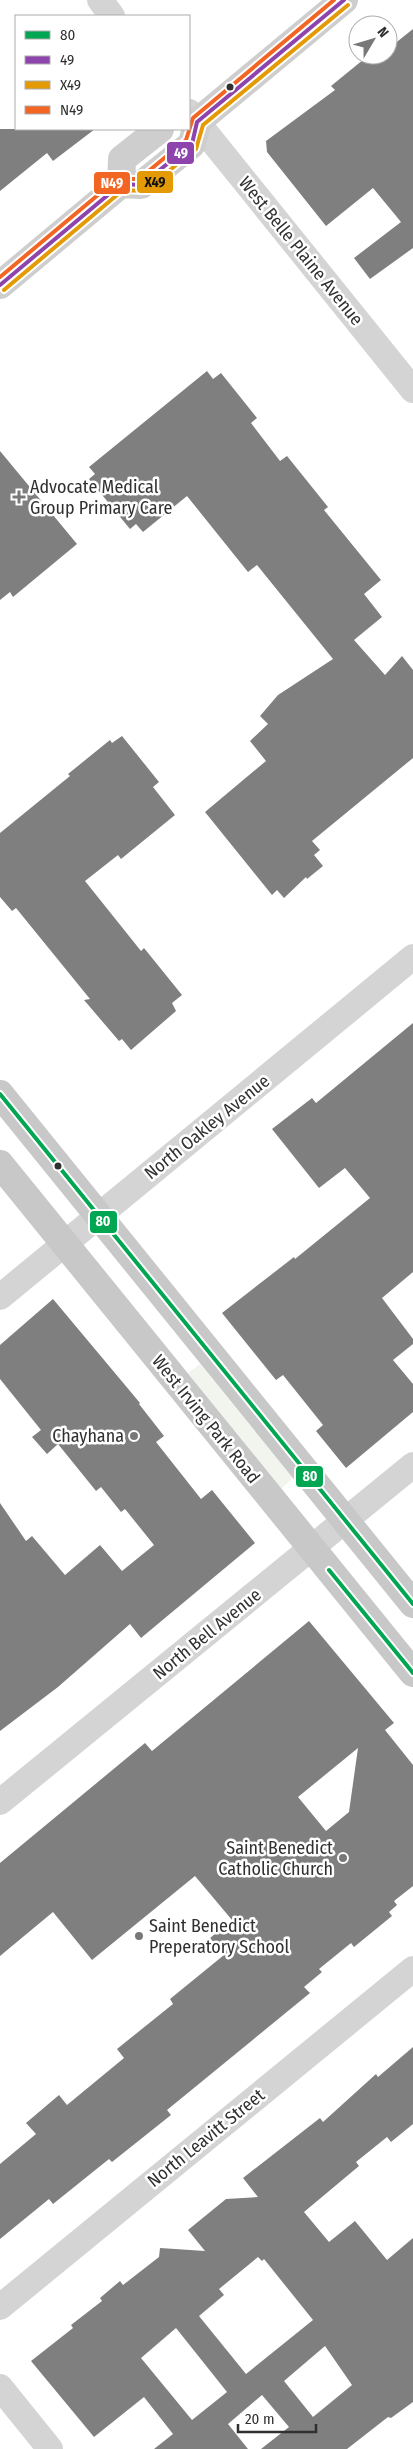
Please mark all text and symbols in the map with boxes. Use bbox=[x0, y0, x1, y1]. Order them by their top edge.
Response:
legend bbox=[15, 15, 190, 130]
north arrow bbox=[348, 15, 398, 65]
text: N bbox=[374, 24, 392, 41]
text: 80 bbox=[60, 26, 75, 44]
text: 49 bbox=[60, 51, 74, 69]
text: X49 bbox=[60, 76, 81, 94]
unlabelled marker bbox=[225, 82, 235, 92]
text: N49 bbox=[60, 101, 83, 119]
line badge: 49 bbox=[166, 141, 195, 165]
text: 49 bbox=[174, 145, 188, 162]
line badge: X49 bbox=[136, 170, 174, 194]
line badge: N49 bbox=[93, 171, 131, 195]
street label: West Belle Plaine Avenue bbox=[234, 172, 368, 330]
text: X49 bbox=[143, 174, 166, 191]
text: N49 bbox=[101, 175, 123, 192]
place label: Advocate Medical Group Primary Care bbox=[30, 476, 172, 519]
marker: Advocate Medical Group Primary Care bbox=[12, 490, 26, 504]
street label: North Oakley Avenue bbox=[140, 1070, 274, 1184]
unlabelled marker bbox=[53, 1161, 63, 1171]
line badge: 80 bbox=[89, 1210, 118, 1234]
text: 80 bbox=[95, 1213, 111, 1230]
street label: West Irving Park Road bbox=[147, 1350, 265, 1488]
place label: Chayhana bbox=[52, 1425, 124, 1447]
marker: Chayhana bbox=[128, 1430, 140, 1442]
line badge: 80 bbox=[295, 1465, 324, 1488]
text: 80 bbox=[302, 1468, 318, 1485]
street label: North Bell Avenue bbox=[148, 1584, 266, 1684]
place label: Saint Benedict Catholic Church bbox=[218, 1837, 333, 1880]
marker: Saint Benedict Catholic Church bbox=[337, 1852, 349, 1864]
place label: Saint Benedict Preperatory School bbox=[149, 1915, 289, 1958]
marker: Saint Benedict Preperatory School bbox=[133, 1930, 145, 1942]
street label: North Leavitt Street bbox=[143, 2084, 269, 2192]
scale bar bbox=[238, 2402, 316, 2434]
text: 20 m bbox=[245, 2410, 275, 2428]

